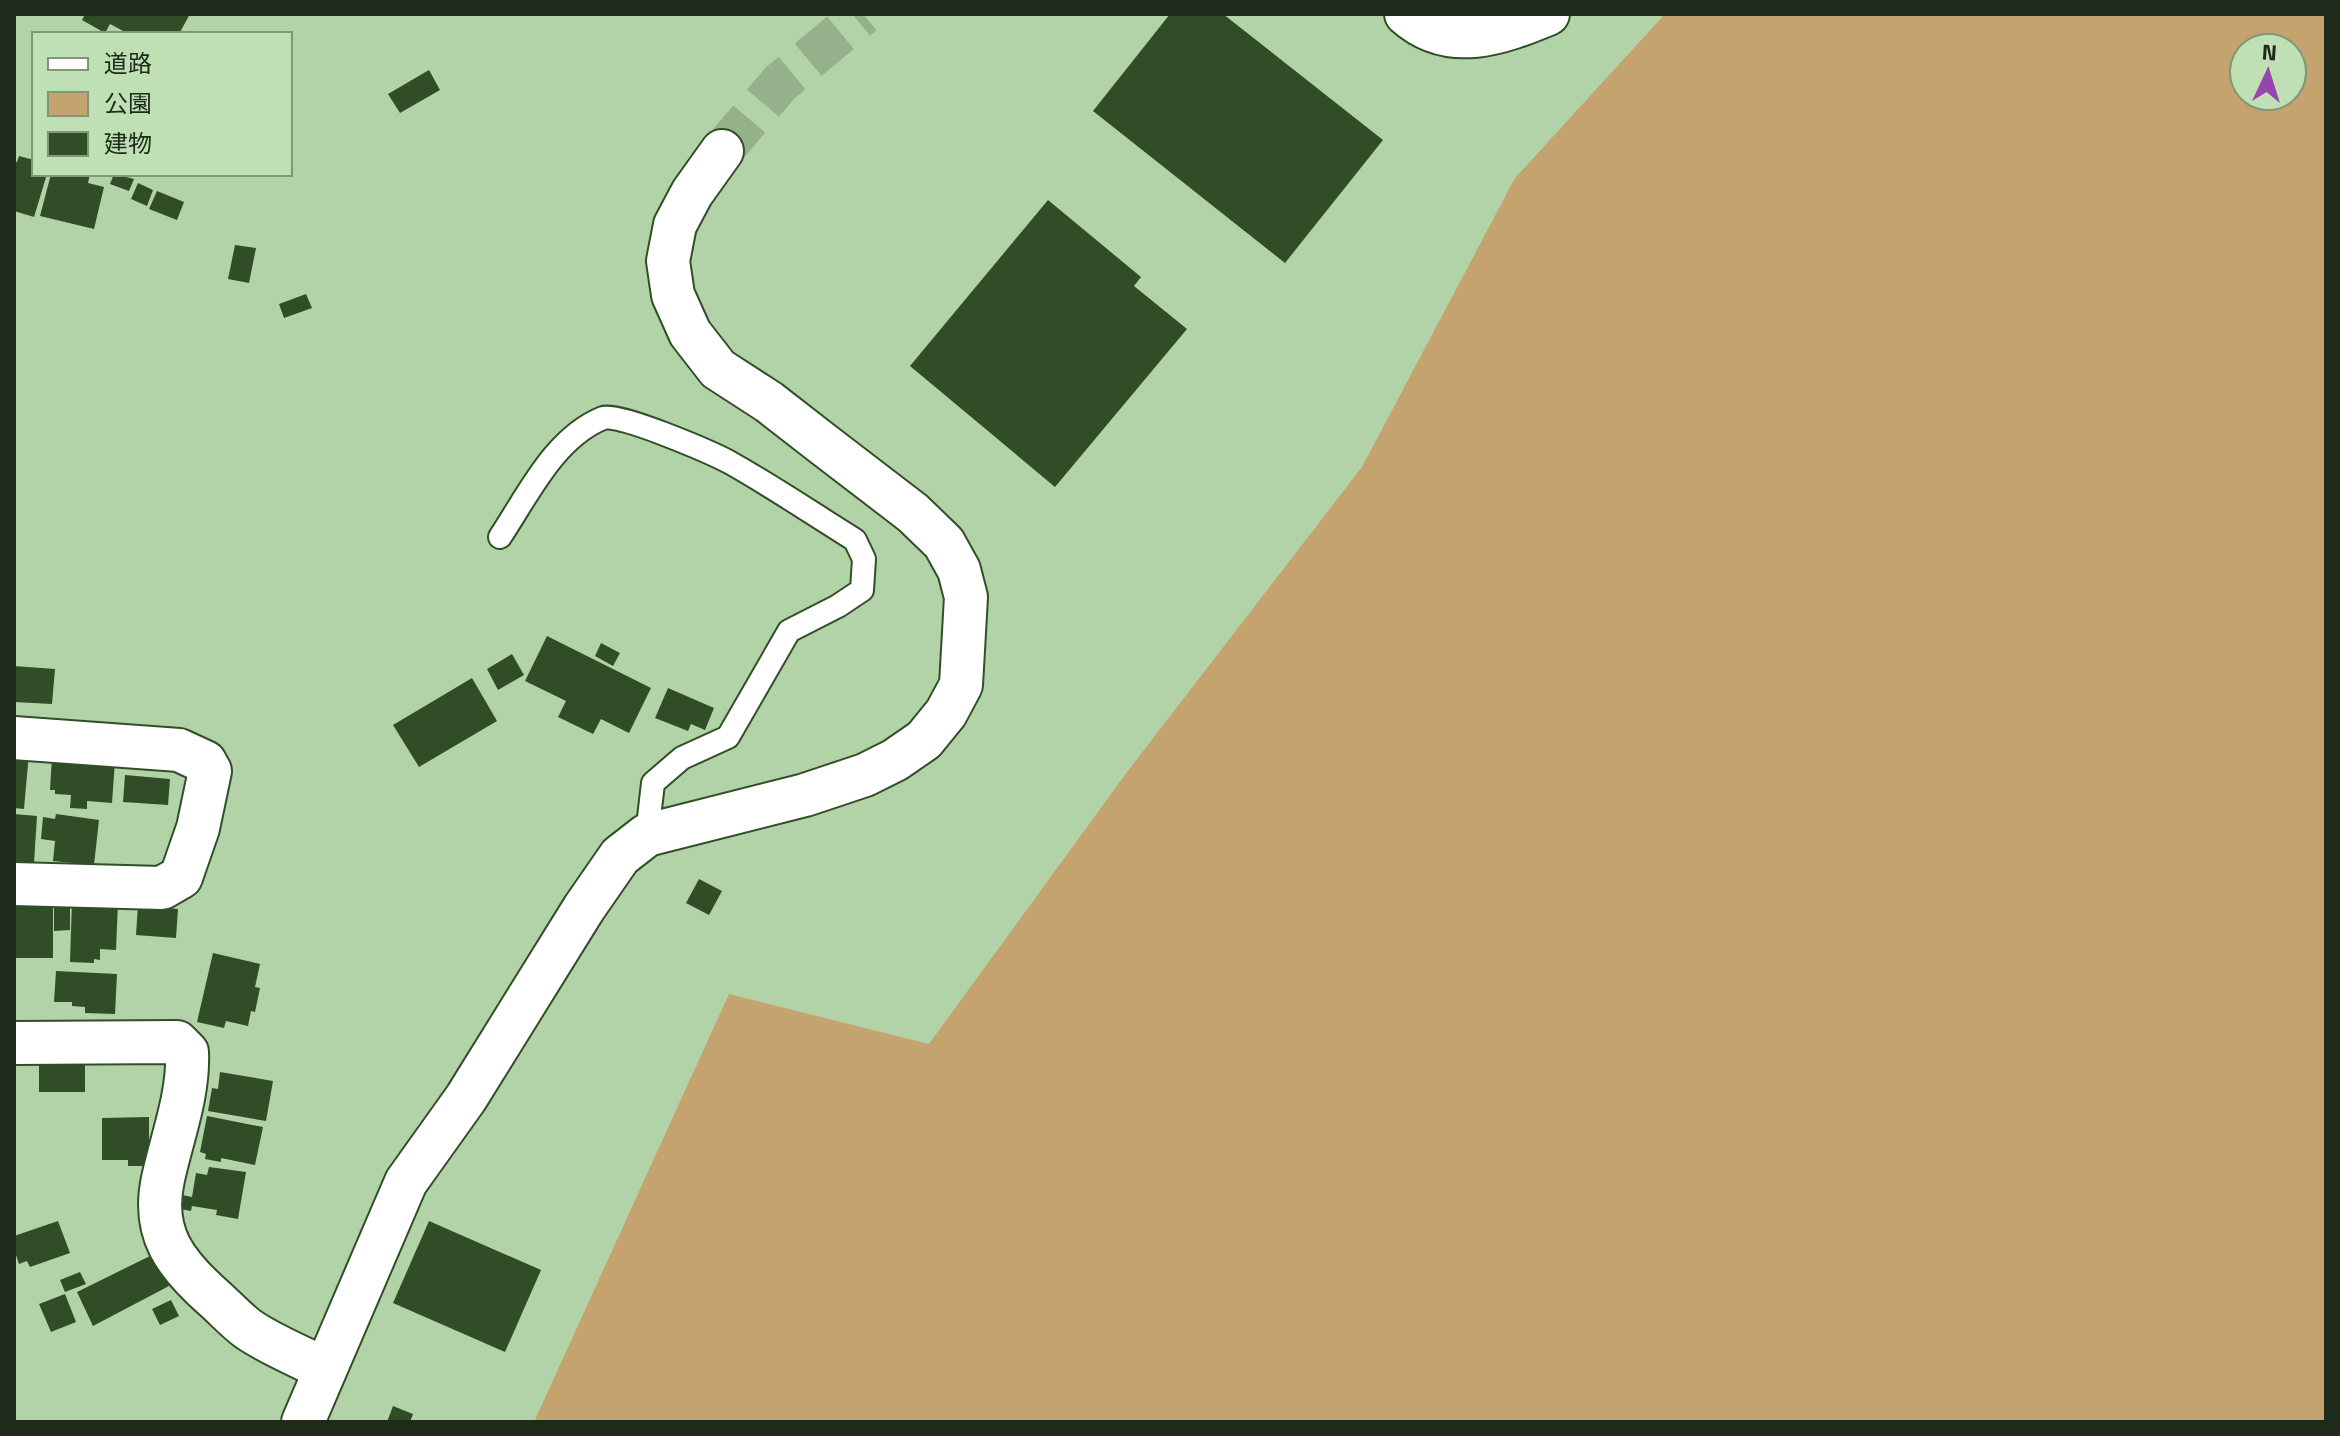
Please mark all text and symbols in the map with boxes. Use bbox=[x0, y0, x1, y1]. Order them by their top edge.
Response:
legend bbox=[32, 32, 292, 176]
north arrow bbox=[2228, 32, 2308, 112]
text: N bbox=[2261, 35, 2278, 70]
text: 道路 bbox=[104, 45, 152, 81]
text: 公園 bbox=[104, 85, 152, 121]
text: 建物 bbox=[104, 125, 152, 161]

